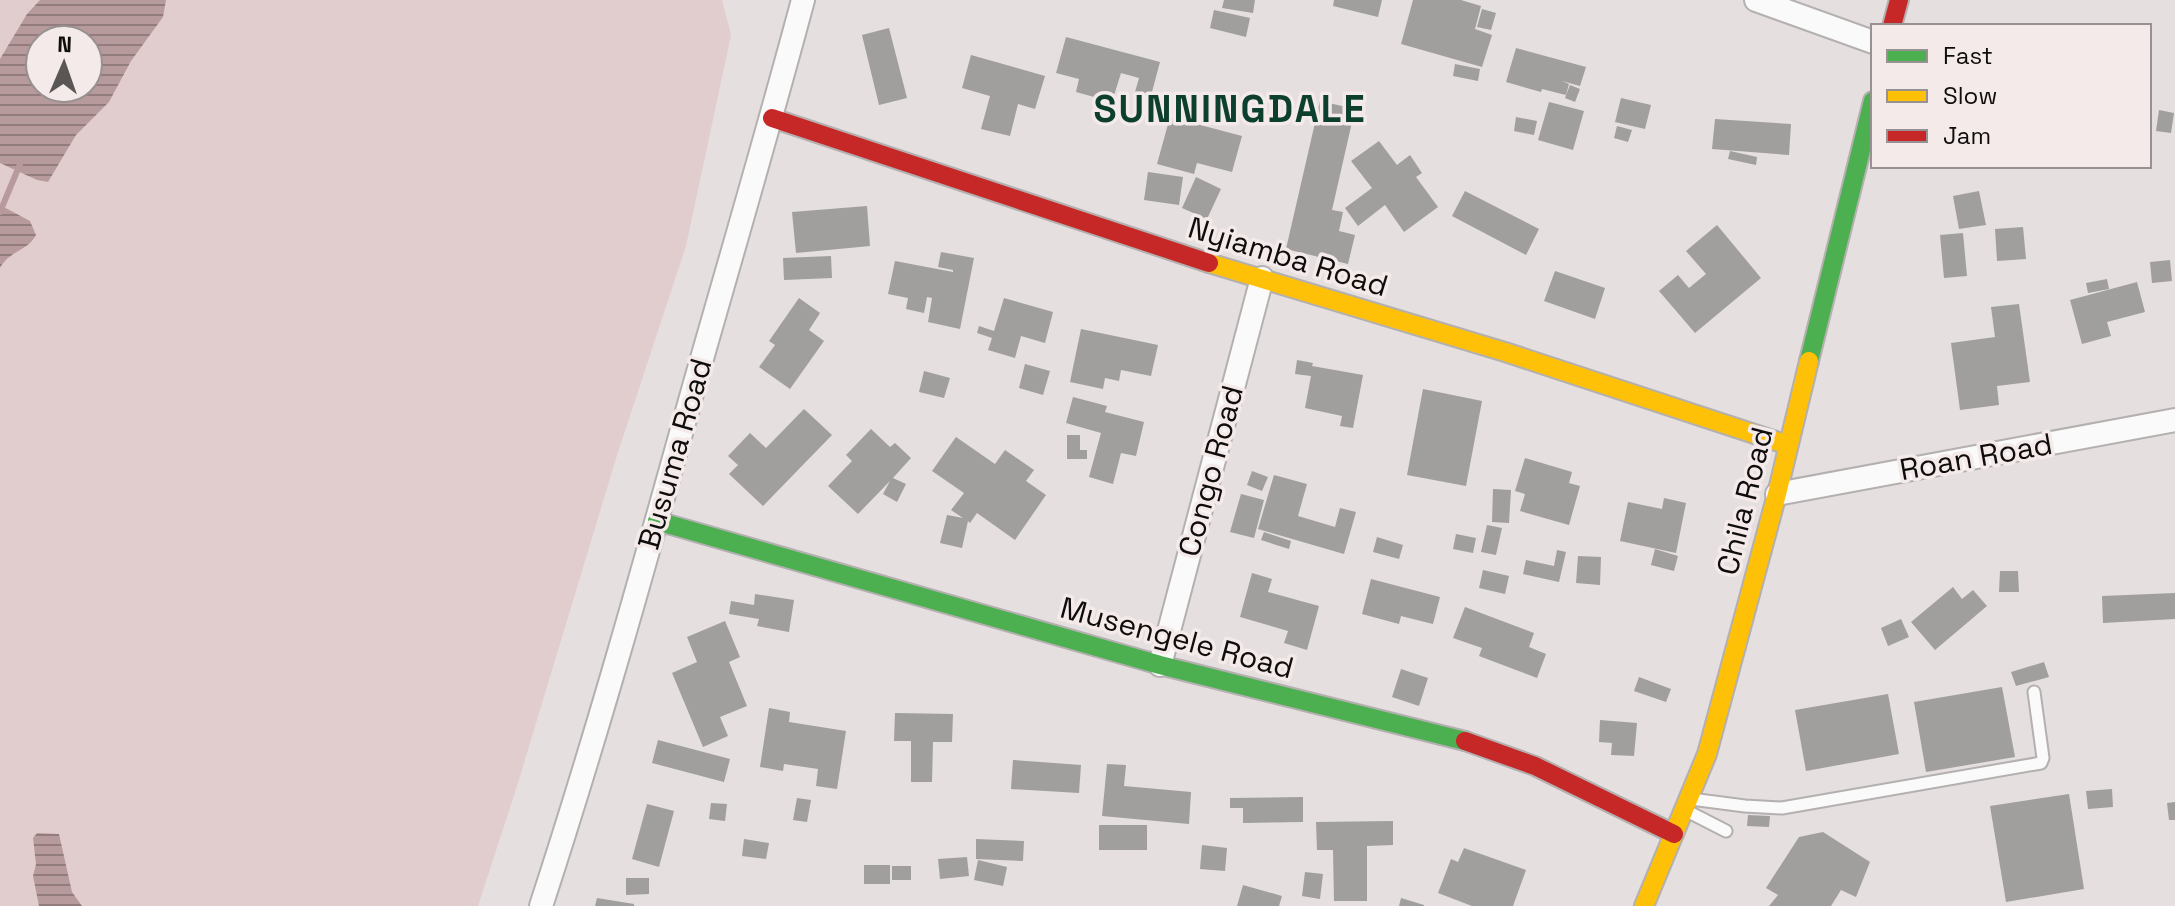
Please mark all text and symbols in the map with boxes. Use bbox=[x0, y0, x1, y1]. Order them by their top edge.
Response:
north arrow bbox=[24, 24, 104, 104]
legend bbox=[1871, 24, 2151, 168]
text: N bbox=[57, 30, 73, 58]
text: Fast bbox=[1943, 40, 1993, 71]
text: Slow bbox=[1943, 80, 1997, 111]
district label: SUNNINGDALE bbox=[1094, 85, 1366, 133]
text: Jam bbox=[1943, 120, 1991, 151]
street label: Nyiamba Road bbox=[1184, 208, 1393, 305]
street label: Busuma Road bbox=[629, 354, 720, 554]
street label: Congo Road bbox=[1169, 381, 1252, 561]
street label: Chila Road bbox=[1707, 423, 1782, 579]
street label: Roan Road bbox=[1896, 424, 2055, 489]
street label: Musengele Road bbox=[1056, 588, 1298, 687]

